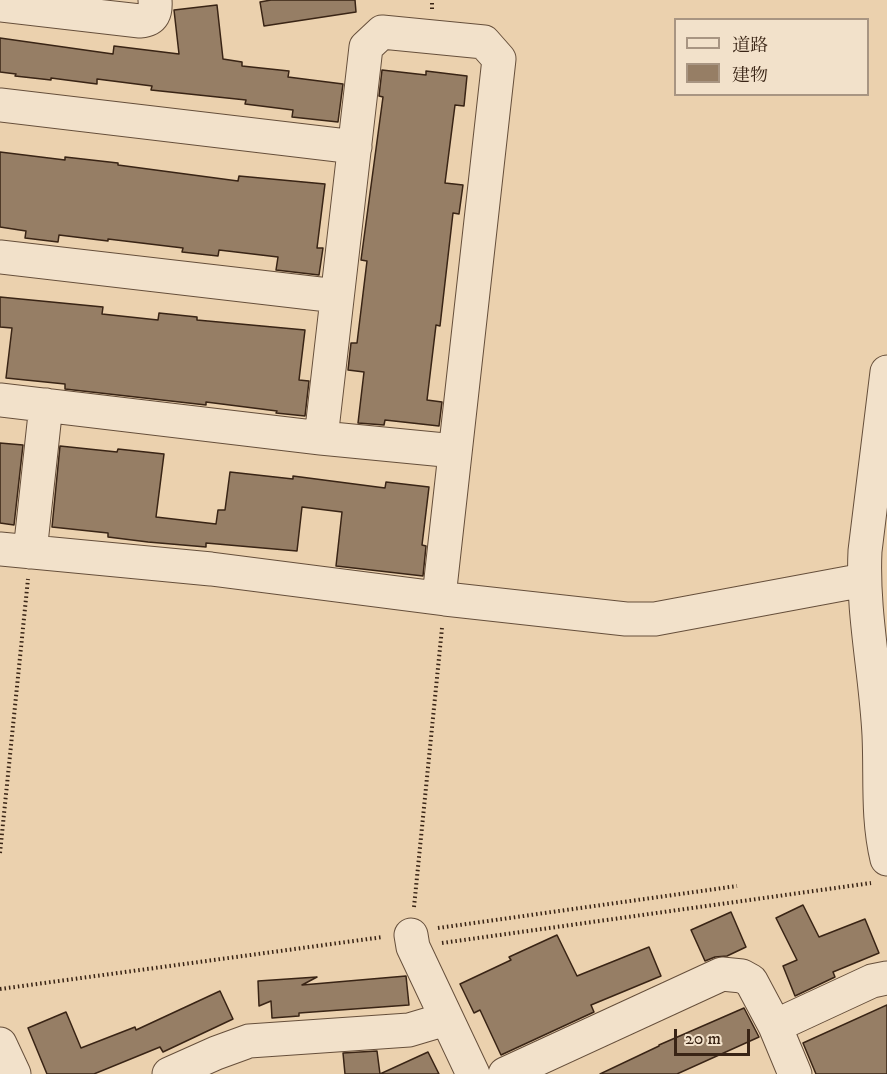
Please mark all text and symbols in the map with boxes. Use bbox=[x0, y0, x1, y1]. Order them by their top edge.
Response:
legend bbox=[674, 18, 869, 96]
text: 道路 bbox=[732, 35, 768, 57]
text: 建物 bbox=[732, 65, 768, 87]
scale bar bbox=[677, 1017, 754, 1055]
text: 20 m bbox=[685, 1028, 721, 1050]

